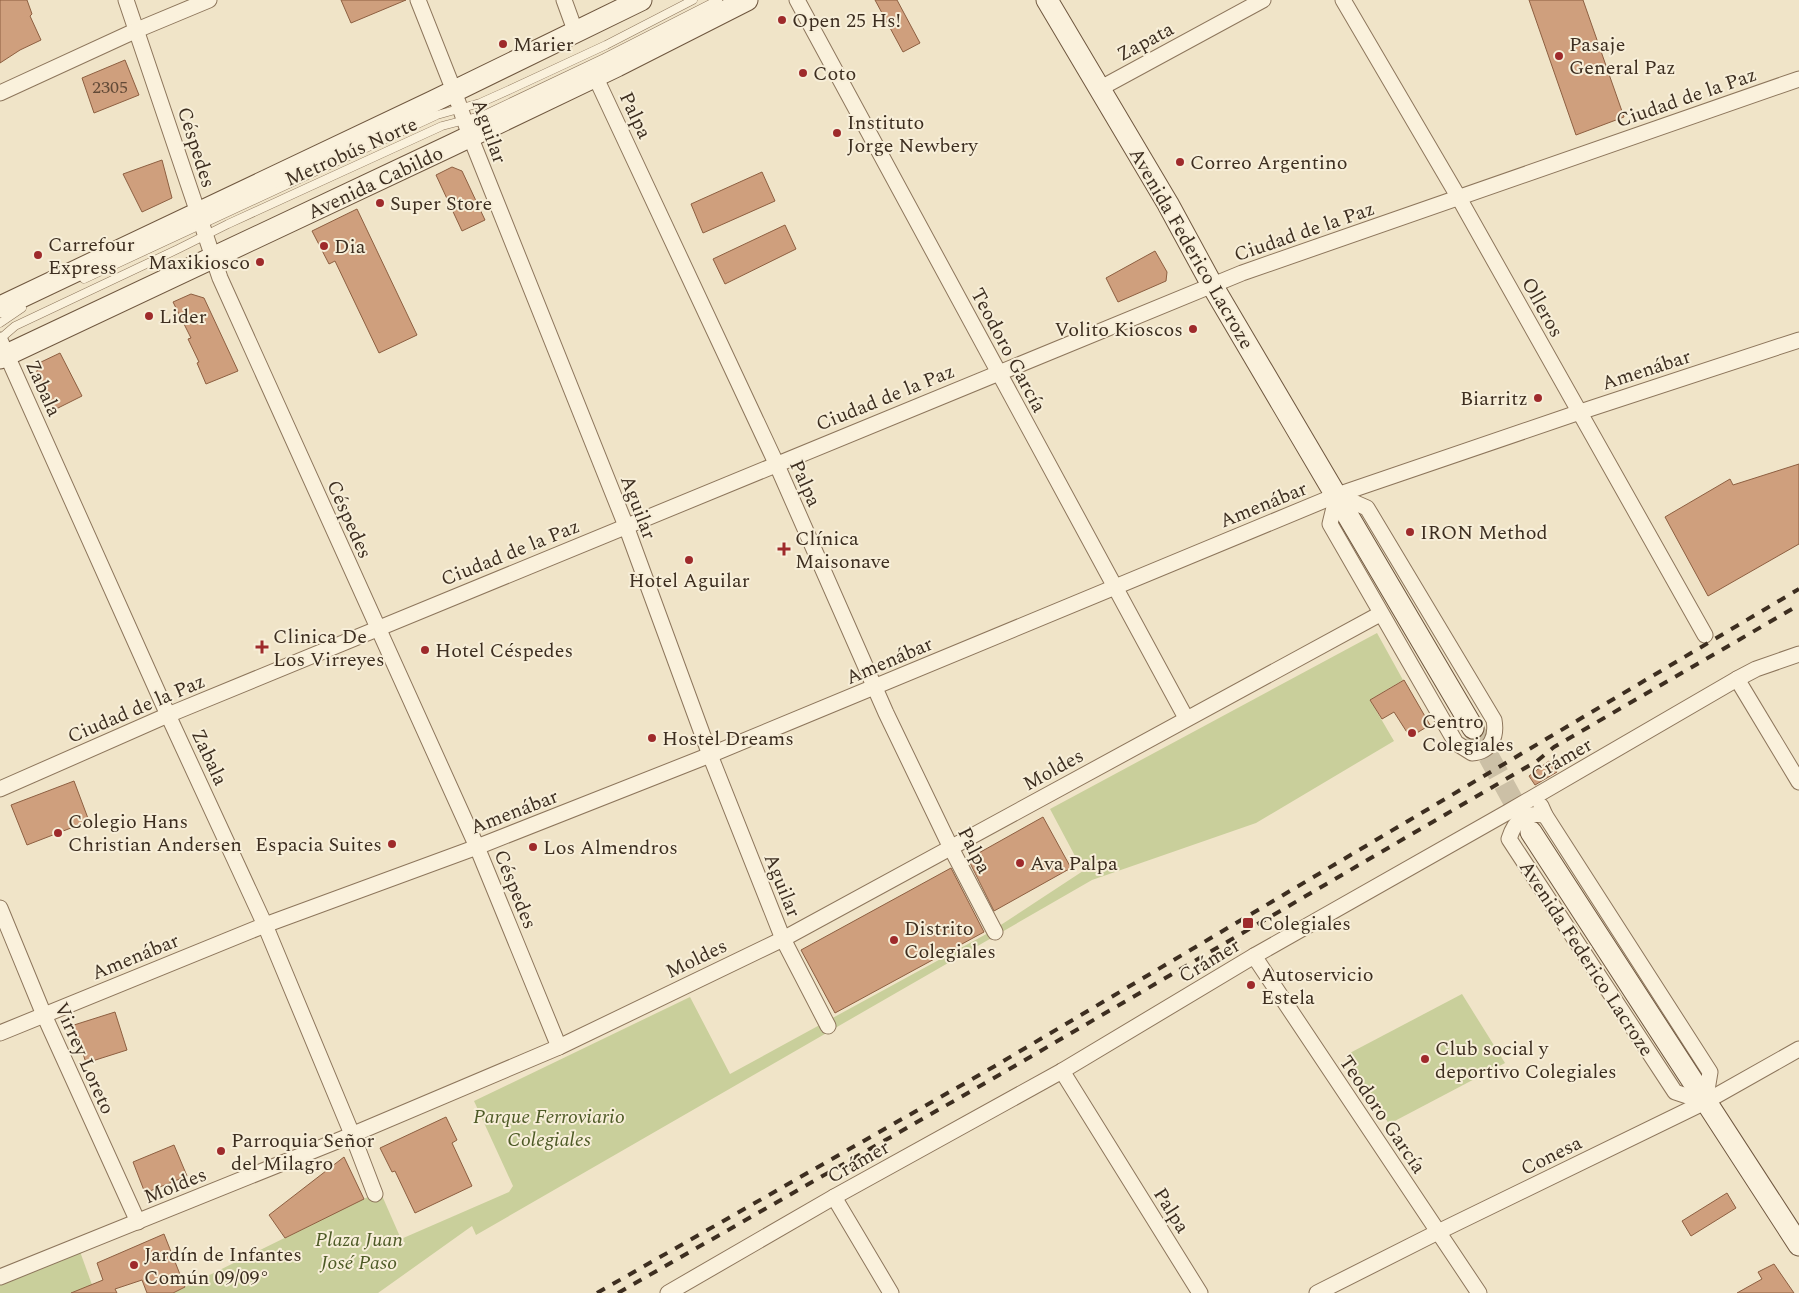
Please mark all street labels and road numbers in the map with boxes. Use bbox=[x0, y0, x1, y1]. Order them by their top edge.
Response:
street label: Zapata bbox=[1112, 14, 1180, 69]
street label: Ciudad de la Paz bbox=[1612, 60, 1761, 136]
street label: Palpa bbox=[611, 87, 659, 144]
street label: Aguilar bbox=[464, 95, 515, 168]
street label: Céspedes bbox=[169, 103, 223, 192]
street label: Metrobús Norte bbox=[280, 109, 423, 195]
street label: Avenida Cabildo bbox=[303, 138, 448, 228]
street label: Avenida Federico Lacroze bbox=[1121, 142, 1261, 355]
street label: Ciudad de la Paz bbox=[1230, 194, 1379, 270]
street label: Olleros bbox=[1513, 272, 1571, 343]
street label: Teodoro García bbox=[963, 283, 1054, 418]
street label: Amenábar bbox=[1598, 341, 1695, 398]
street label: Zabala bbox=[17, 355, 69, 422]
street label: Ciudad de la Paz bbox=[811, 356, 959, 439]
street label: Palpa bbox=[781, 455, 829, 512]
street label: Aguilar bbox=[612, 471, 664, 544]
street label: Amenábar bbox=[1215, 474, 1312, 536]
street label: Céspedes bbox=[318, 475, 380, 564]
street label: Ciudad de la Paz bbox=[436, 511, 584, 594]
street label: Amenábar bbox=[841, 629, 938, 693]
street label: Ciudad de la Paz bbox=[63, 666, 210, 751]
street label: Zabala bbox=[183, 724, 235, 791]
street label: Crámer bbox=[1525, 730, 1598, 790]
street label: Moldes bbox=[1018, 741, 1089, 799]
street label: Amenábar bbox=[466, 781, 563, 842]
street label: Palpa bbox=[950, 822, 999, 879]
street label: Céspedes bbox=[486, 845, 545, 934]
street label: Aguilar bbox=[756, 849, 808, 922]
street label: Avenida Federico Lacroze bbox=[1511, 854, 1661, 1063]
street label: Amenábar bbox=[87, 926, 184, 988]
street label: Moldes bbox=[660, 931, 732, 987]
street label: Crámer bbox=[1173, 931, 1246, 991]
street label: Virrey Loreto bbox=[46, 997, 122, 1119]
street label: Teodoro García bbox=[1331, 1049, 1433, 1180]
street label: Conesa bbox=[1516, 1128, 1587, 1184]
street label: Crámer bbox=[822, 1132, 895, 1191]
street label: Moldes bbox=[139, 1160, 211, 1212]
street label: Palpa bbox=[1145, 1182, 1197, 1240]

